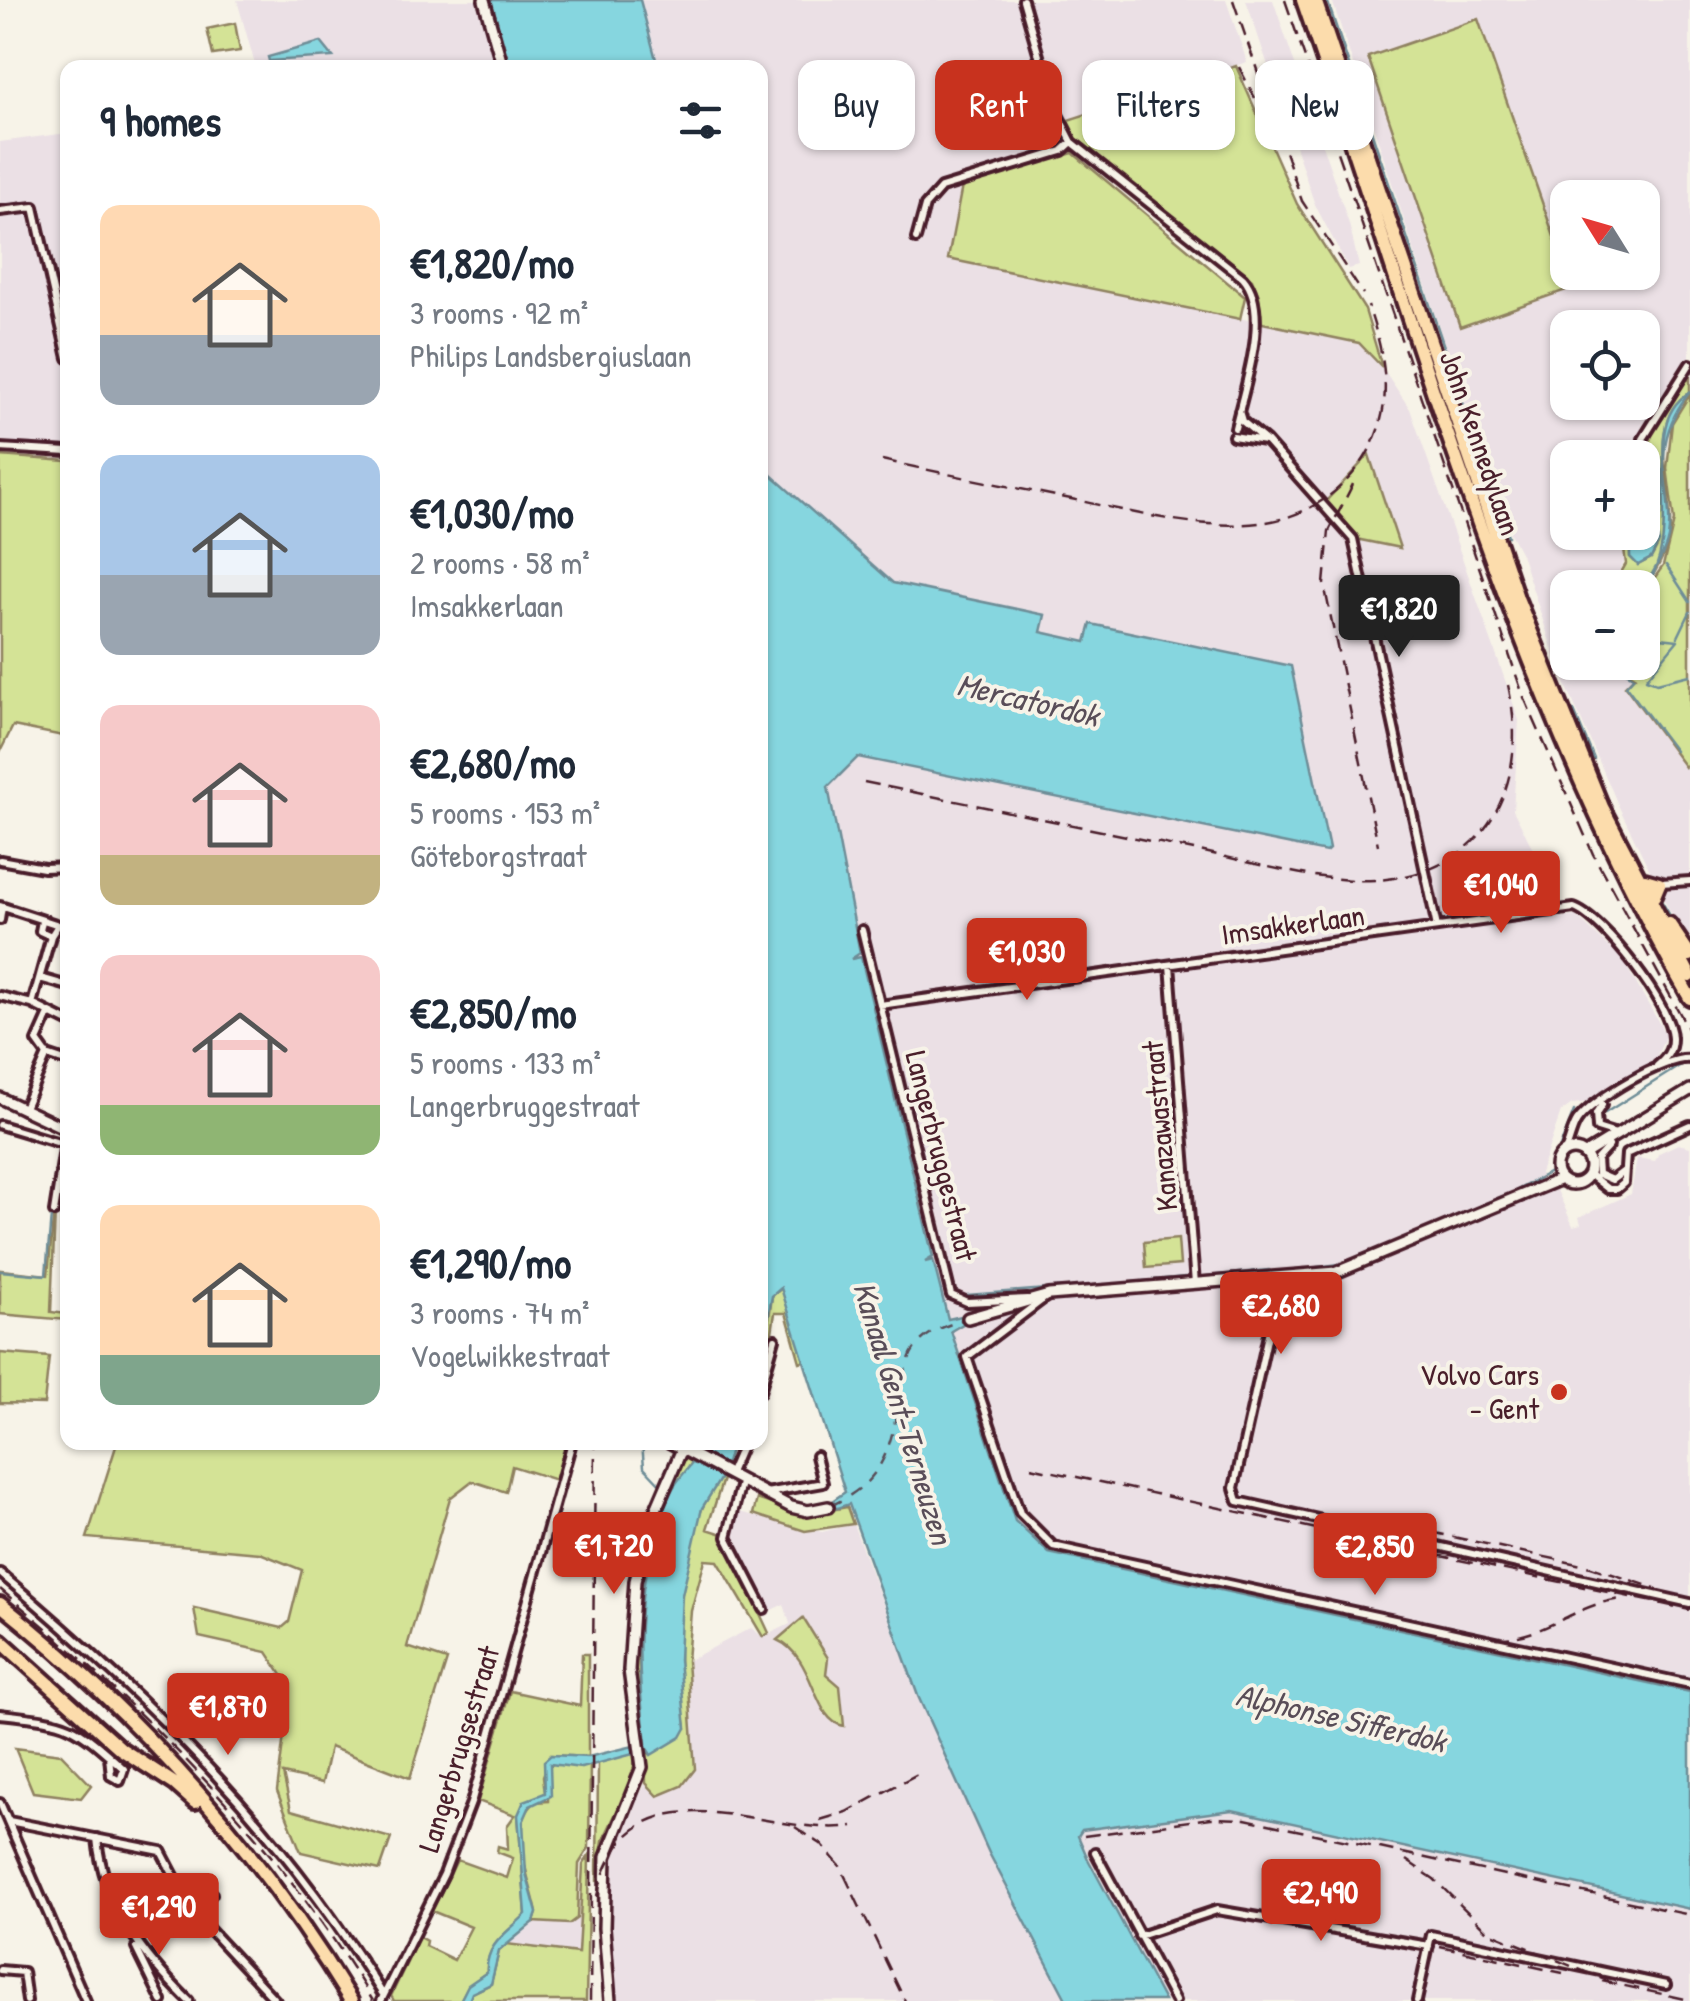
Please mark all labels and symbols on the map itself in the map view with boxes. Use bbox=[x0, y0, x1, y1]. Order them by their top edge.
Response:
north arrow bbox=[1550, 180, 1660, 290]
street label: John Kennedylaan bbox=[1431, 345, 1531, 540]
pin: €1,820 bbox=[1318, 575, 1480, 660]
water label: Mercatordok bbox=[953, 662, 1106, 737]
pin: €1,040 bbox=[1420, 851, 1582, 936]
street label: Imsakkerlaan bbox=[1219, 894, 1367, 954]
pin: €1,030 bbox=[946, 918, 1108, 1003]
street label: Kanazawastraat bbox=[1132, 1039, 1186, 1213]
street label: Langerbruggestraat bbox=[897, 1047, 988, 1266]
pin: €2,680 bbox=[1200, 1272, 1362, 1357]
water label: Kanaal Gent-Terneuzen bbox=[843, 1276, 965, 1552]
place label: Volvo Cars - Gent bbox=[1420, 1354, 1540, 1428]
marker: Volvo Cars - Gent bbox=[1548, 1381, 1570, 1403]
pin: €1,720 bbox=[533, 1512, 695, 1597]
pin: €2,850 bbox=[1294, 1513, 1456, 1598]
street label: Langerbrugsestraat bbox=[408, 1640, 509, 1857]
pin: €1,870 bbox=[147, 1673, 309, 1758]
water label: Alphonse Sifferdok bbox=[1232, 1673, 1453, 1763]
pin: €2,490 bbox=[1240, 1859, 1402, 1944]
pin: €1,290 bbox=[78, 1873, 240, 1958]

